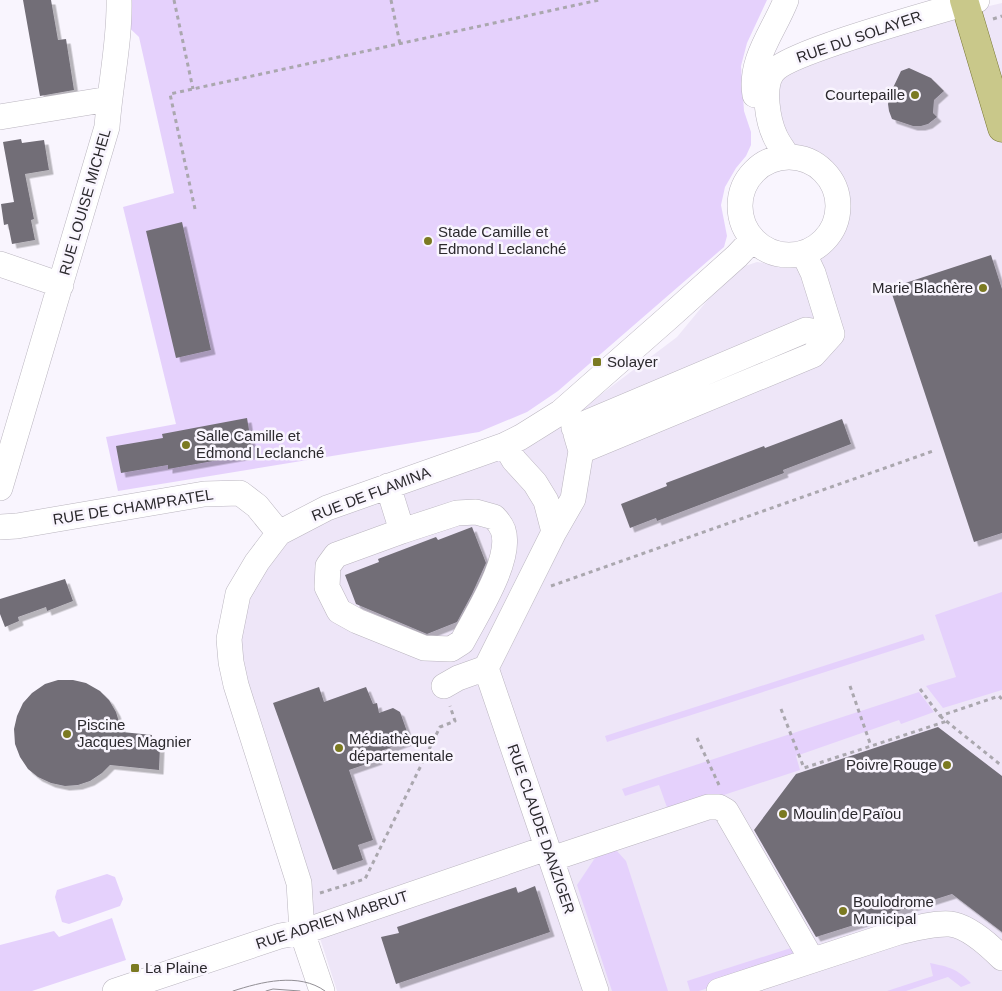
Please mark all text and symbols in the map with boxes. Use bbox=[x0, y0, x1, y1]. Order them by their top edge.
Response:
street label: RUE DU SOLAYER bbox=[794, 7, 924, 66]
place label: Courtepaille bbox=[825, 86, 905, 103]
marker: Courtepaille bbox=[909, 89, 921, 101]
street label: RUE LOUISE MICHEL bbox=[55, 127, 114, 277]
place label: Stade Camille et Edmond Leclanché bbox=[438, 223, 566, 257]
marker: Stade Camille et Edmond Leclanché bbox=[422, 235, 434, 247]
place label: Marie Blachère bbox=[872, 279, 973, 296]
marker: Marie Blachère bbox=[977, 282, 989, 294]
place label: Solayer bbox=[607, 353, 658, 370]
marker: Solayer bbox=[591, 356, 603, 368]
place label: Salle Camille et Edmond Leclanché bbox=[196, 427, 324, 461]
marker: Salle Camille et Edmond Leclanché bbox=[180, 439, 192, 451]
street label: RUE DE FLAMINA bbox=[309, 463, 433, 524]
street label: RUE DE CHAMPRATEL bbox=[51, 485, 214, 528]
place label: Piscine Jacques Magnier bbox=[77, 716, 191, 750]
marker: Piscine Jacques Magnier bbox=[61, 728, 73, 740]
place label: Médiathèque départementale bbox=[349, 730, 453, 764]
marker: Médiathèque départementale bbox=[333, 742, 345, 754]
street label: RUE CLAUDE DANZIGER bbox=[504, 742, 579, 916]
place label: Poivre Rouge bbox=[846, 756, 937, 773]
marker: Poivre Rouge bbox=[941, 759, 953, 771]
place label: Moulin de Païou bbox=[793, 805, 901, 822]
marker: Moulin de Païou bbox=[777, 808, 789, 820]
street label: RUE ADRIEN MABRUT bbox=[254, 887, 410, 952]
place label: Boulodrome Municipal bbox=[853, 893, 934, 927]
marker: Boulodrome Municipal bbox=[837, 905, 849, 917]
place label: La Plaine bbox=[145, 959, 208, 976]
marker: La Plaine bbox=[129, 962, 141, 974]

